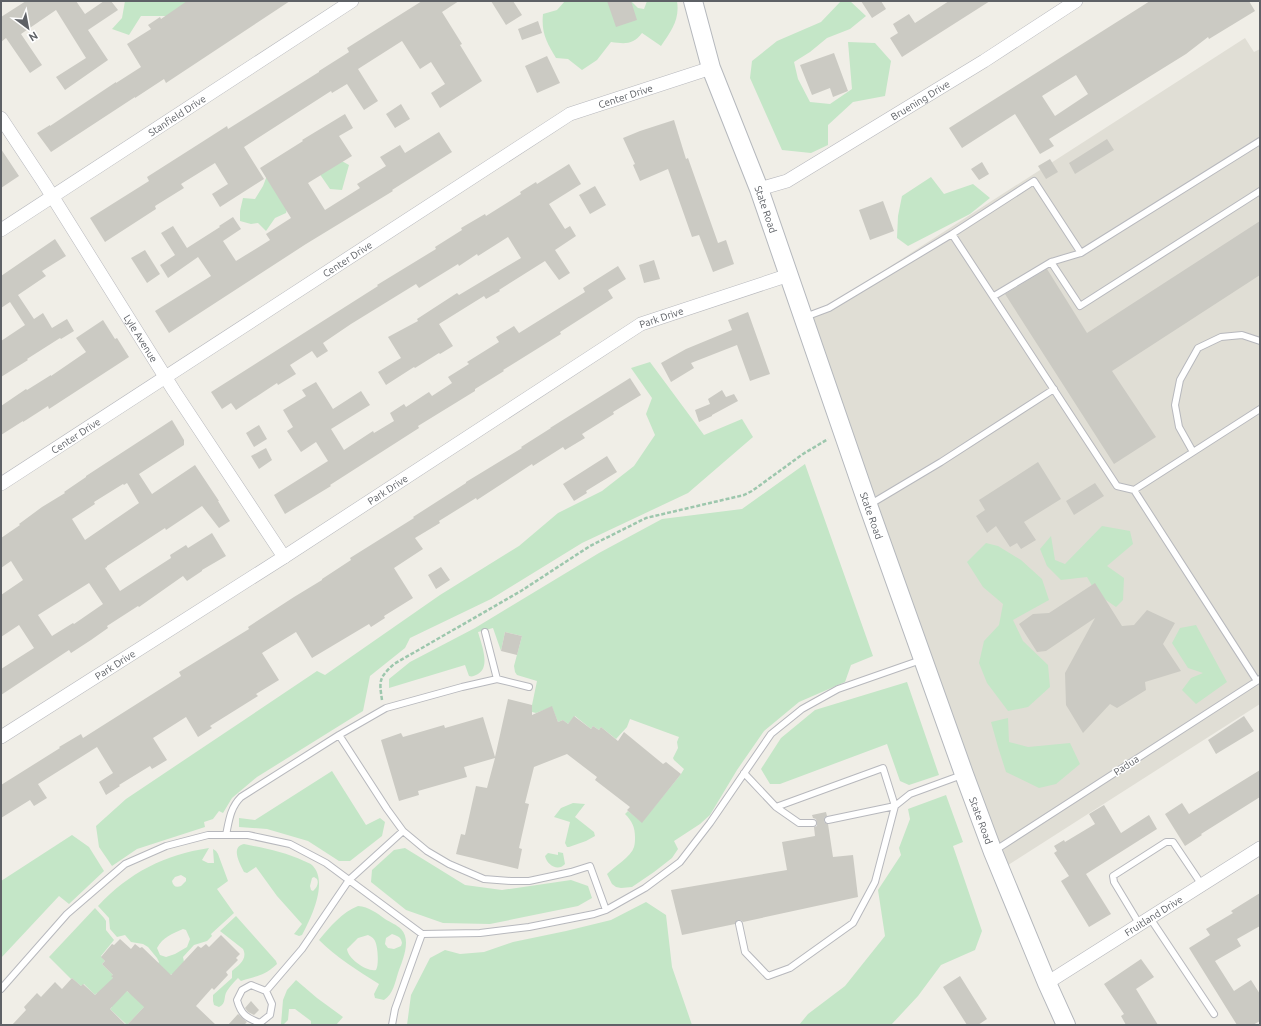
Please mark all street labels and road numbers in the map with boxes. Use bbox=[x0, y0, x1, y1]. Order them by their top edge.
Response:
street label: Bruening Drive bbox=[889, 78, 952, 122]
street label: Center Drive bbox=[597, 82, 654, 110]
street label: Stanfield Drive bbox=[146, 93, 208, 138]
street label: State Road bbox=[752, 184, 779, 235]
street label: Center Drive bbox=[321, 239, 374, 279]
street label: Park Drive bbox=[638, 305, 685, 330]
street label: Lyle Avenue bbox=[122, 313, 160, 364]
street label: Center Drive bbox=[49, 416, 103, 456]
street label: Park Drive bbox=[366, 473, 410, 507]
street label: State Road bbox=[858, 491, 885, 541]
street label: Park Drive bbox=[93, 648, 137, 682]
street label: Padua bbox=[1112, 753, 1141, 778]
street label: State Road bbox=[967, 796, 995, 846]
street label: Fruitland Drive bbox=[1123, 894, 1185, 938]

